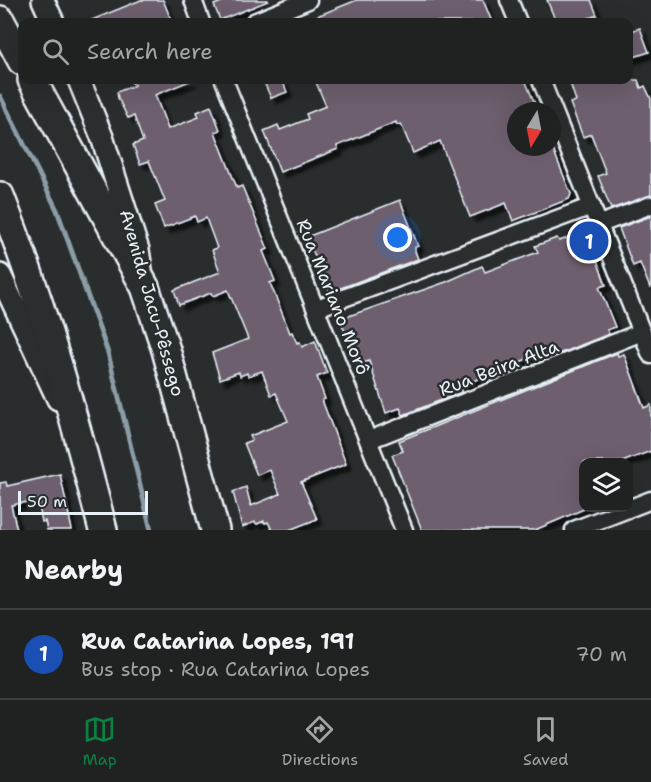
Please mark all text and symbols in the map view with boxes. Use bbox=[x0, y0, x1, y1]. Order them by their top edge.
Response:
search box bbox=[18, 18, 633, 84]
icon: search bbox=[39, 35, 72, 68]
text: Search here bbox=[87, 37, 213, 66]
north arrow bbox=[507, 102, 561, 156]
street label: Avenida Jacu-Pêssego bbox=[114, 207, 190, 399]
street label: Rua Mariano Morô bbox=[291, 216, 375, 378]
pin: 1 bbox=[570, 218, 608, 264]
your location bbox=[383, 223, 412, 252]
street label: Rua Beira Alta bbox=[436, 334, 562, 402]
map controls bbox=[579, 458, 633, 512]
button: layers bbox=[579, 458, 633, 512]
scale bar bbox=[18, 488, 148, 516]
text: 50 m bbox=[27, 491, 67, 512]
text: Nearby bbox=[24, 552, 123, 587]
text: Rua Catarina Lopes, 191 bbox=[81, 627, 354, 656]
text: 1 bbox=[39, 641, 48, 667]
text: 70 m bbox=[575, 641, 627, 667]
text: Bus stop · Rua Catarina Lopes bbox=[81, 656, 370, 682]
tab: Map bbox=[83, 713, 117, 770]
tab: Directions bbox=[282, 713, 358, 770]
tab: Saved bbox=[523, 713, 569, 770]

